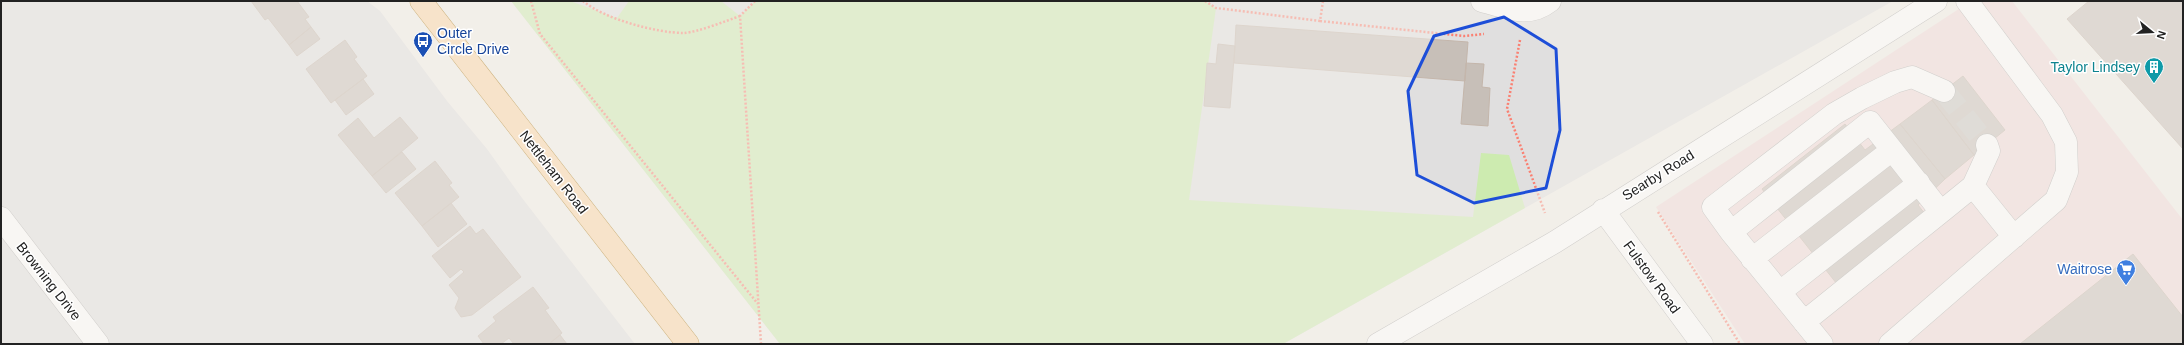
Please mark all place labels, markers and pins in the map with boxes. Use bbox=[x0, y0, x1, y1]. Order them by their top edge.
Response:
place label: Outer Circle Drive bbox=[437, 25, 510, 57]
bus stop icon: Outer Circle Drive bbox=[412, 30, 434, 58]
building icon: Taylor Lindsey bbox=[2143, 56, 2165, 84]
place label: Taylor Lindsey bbox=[2051, 59, 2140, 75]
supermarket icon: Waitrose bbox=[2115, 258, 2137, 286]
place label: Waitrose bbox=[2057, 261, 2112, 277]

